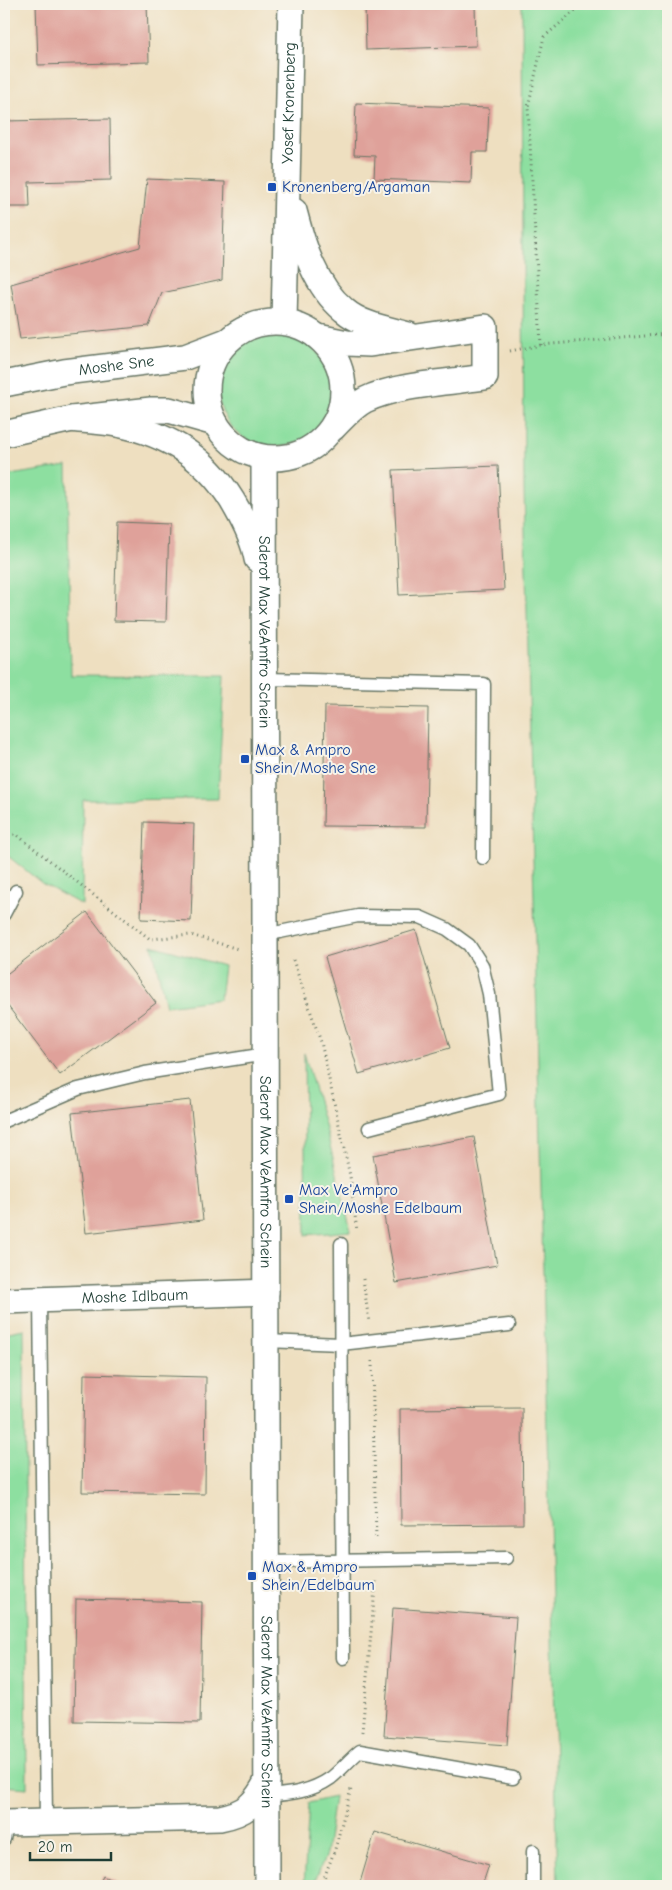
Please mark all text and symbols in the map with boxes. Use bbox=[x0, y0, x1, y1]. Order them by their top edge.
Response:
street label: Yosef Kronenberg bbox=[278, 42, 299, 164]
place label: Kronenberg/Argaman bbox=[282, 178, 430, 196]
marker: Kronenberg/Argaman bbox=[266, 181, 278, 193]
street label: Moshe Sne bbox=[78, 352, 155, 379]
street label: Sderot Max VeAmfro Schein bbox=[255, 536, 274, 728]
place label: Max & Ampro Shein/Moshe Sne bbox=[255, 741, 376, 777]
marker: Max & Ampro Shein/Moshe Sne bbox=[239, 753, 251, 765]
street label: Sderot Max VeAmfro Schein bbox=[256, 1076, 275, 1268]
place label: Max Ve'Ampro Shein/Moshe Edelbaum bbox=[299, 1181, 462, 1217]
marker: Max Ve'Ampro Shein/Moshe Edelbaum bbox=[283, 1193, 295, 1205]
street label: Moshe Idlbaum bbox=[81, 1286, 189, 1307]
place label: Max & Ampro Shein/Edelbaum bbox=[262, 1558, 375, 1594]
marker: Max & Ampro Shein/Edelbaum bbox=[246, 1570, 258, 1582]
street label: Sderot Max VeAmfro Schein bbox=[257, 1616, 276, 1808]
scale bar bbox=[30, 1830, 111, 1862]
text: 20 m bbox=[38, 1838, 72, 1856]

